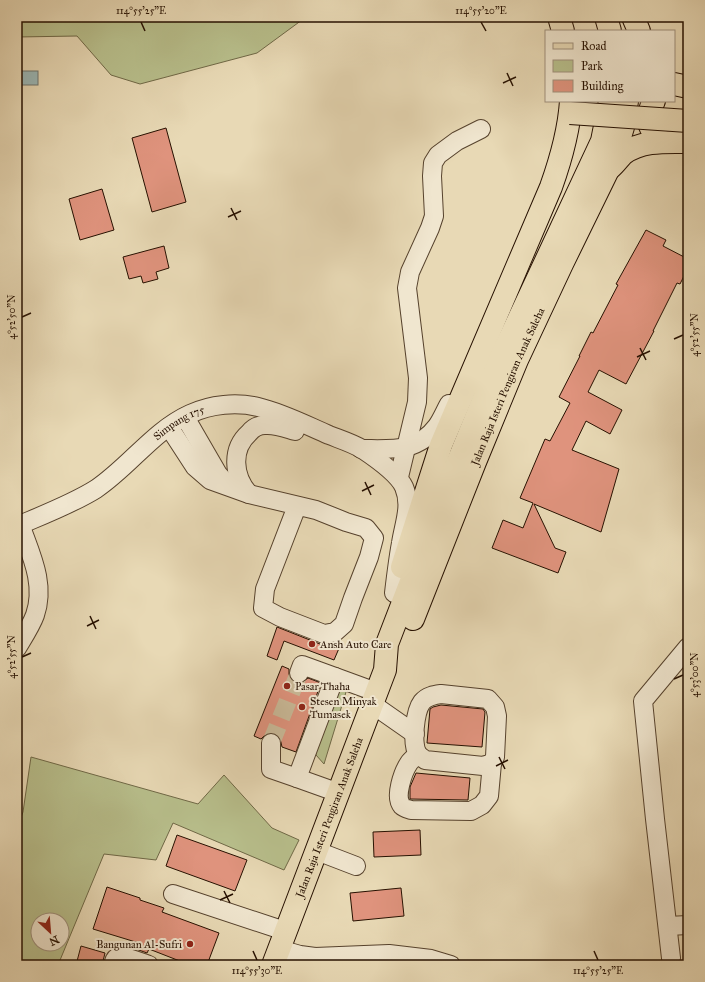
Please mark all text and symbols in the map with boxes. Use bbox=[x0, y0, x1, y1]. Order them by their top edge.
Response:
text: 114°55'25"E bbox=[116, 5, 166, 17]
text: 114°55'20"E bbox=[455, 5, 507, 17]
legend bbox=[545, 30, 675, 102]
text: Road bbox=[581, 39, 607, 53]
text: Park bbox=[581, 59, 603, 73]
text: Building bbox=[581, 79, 624, 94]
text: 4°52'50"N bbox=[6, 294, 18, 339]
street label: Jalan Raja Isteri Pengiran Anak Saleha bbox=[468, 305, 547, 468]
text: 4°52'55"N bbox=[689, 313, 701, 357]
street label: Simpang 175 bbox=[150, 403, 206, 443]
text: 4°52'55"N bbox=[6, 635, 18, 679]
place label: Ansh Auto Care bbox=[319, 638, 392, 651]
marker: Ansh Auto Care bbox=[307, 639, 317, 649]
text: 4°53'00"N bbox=[689, 652, 701, 698]
place label: Pasar Thaha bbox=[295, 680, 350, 693]
marker: Pasar Thaha bbox=[282, 681, 292, 691]
place label: Stesen Minyak Tumasek bbox=[310, 695, 378, 721]
marker: Stesen Minyak Tumasek bbox=[297, 702, 307, 712]
street label: Jalan Raja Isteri Pengiran Anak Saleha bbox=[292, 735, 365, 900]
north arrow bbox=[30, 912, 70, 952]
text: N bbox=[47, 933, 61, 949]
place label: Bangunan Al-Sufri bbox=[96, 938, 182, 951]
marker: Bangunan Al-Sufri bbox=[185, 939, 195, 949]
text: 114°55'30"E bbox=[232, 965, 282, 977]
text: 114°55'25"E bbox=[573, 965, 623, 977]

